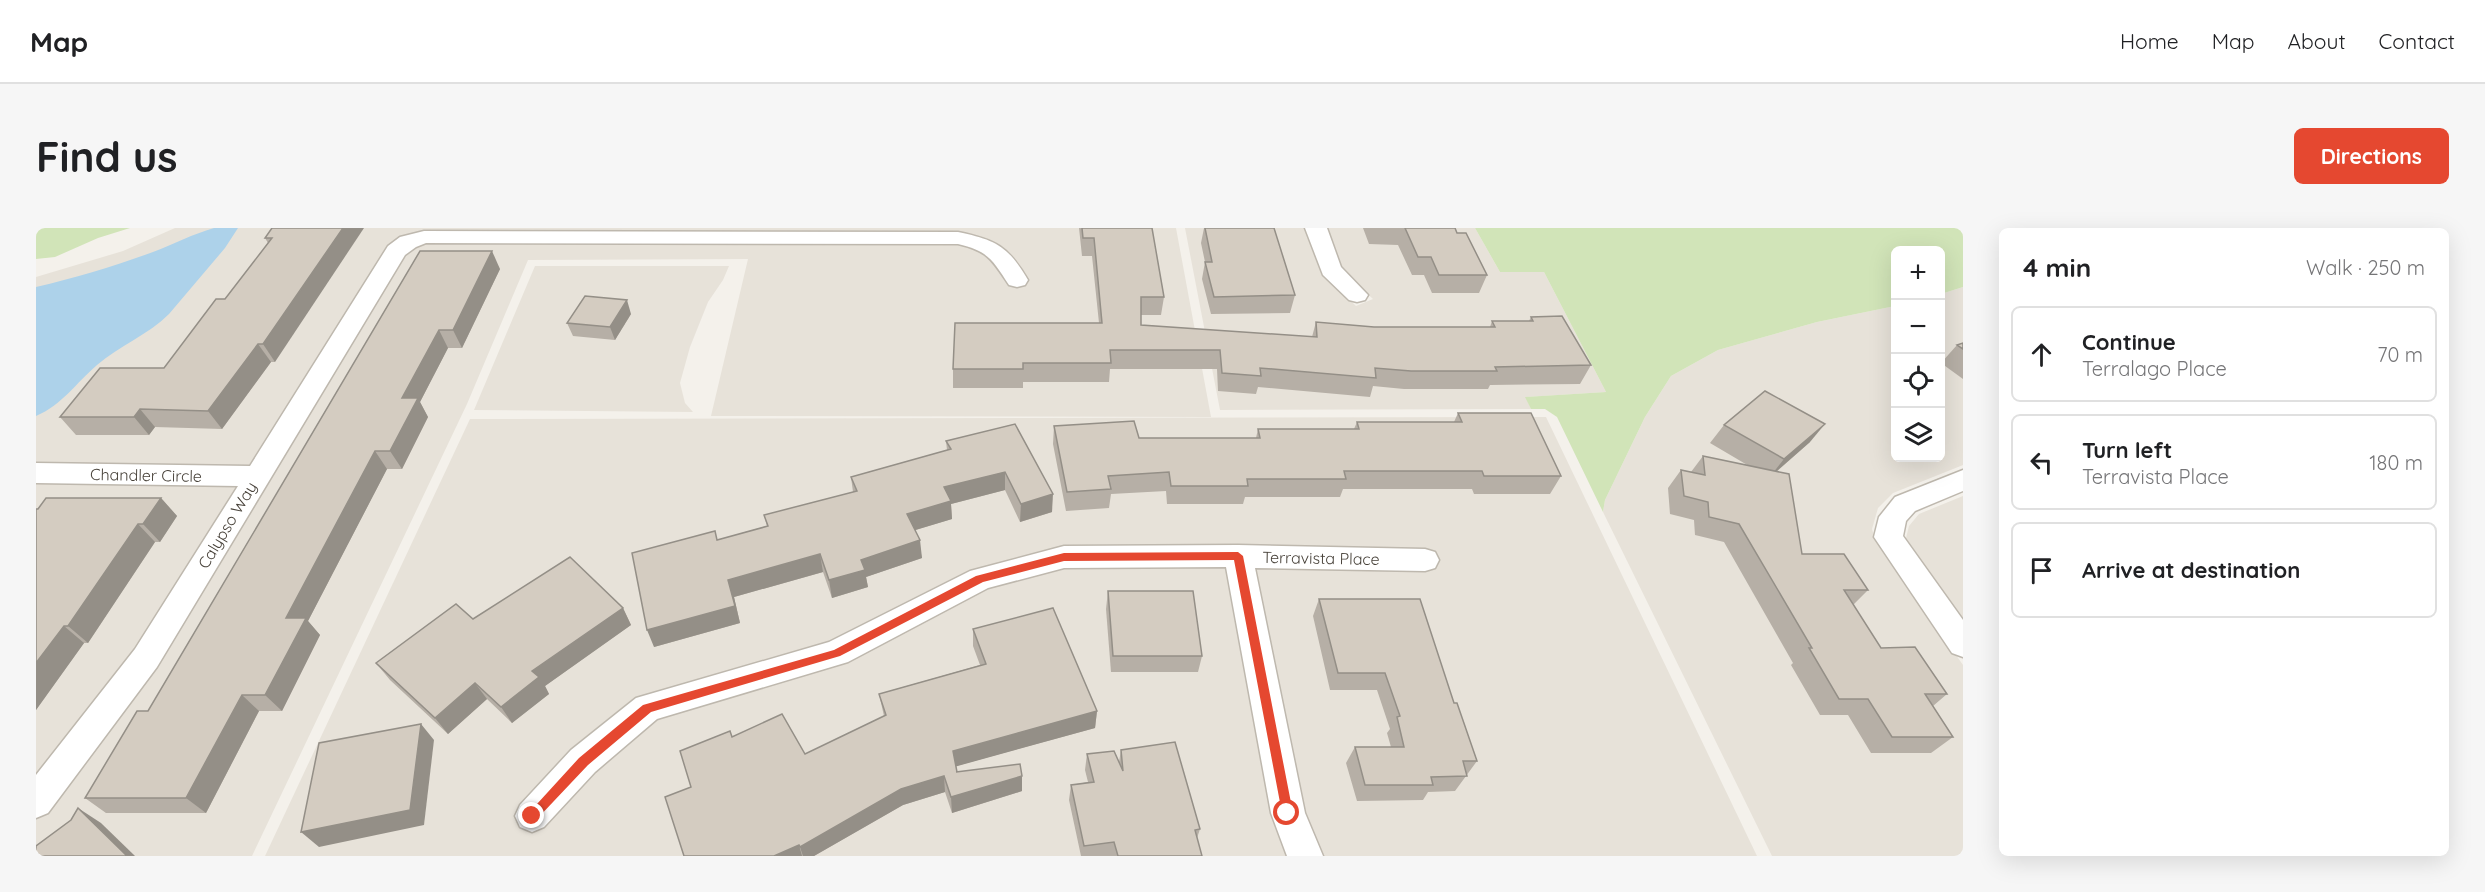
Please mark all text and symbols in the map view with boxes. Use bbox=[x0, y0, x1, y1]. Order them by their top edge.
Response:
text: Map bbox=[30, 24, 88, 59]
text: Home bbox=[2120, 28, 2179, 54]
text: Map bbox=[2212, 28, 2255, 54]
text: About bbox=[2288, 28, 2346, 54]
text: Contact bbox=[2379, 28, 2455, 54]
button: Directions bbox=[2294, 128, 2449, 184]
text: Find us bbox=[36, 130, 178, 183]
map controls bbox=[1891, 246, 1945, 462]
button: + bbox=[1891, 246, 1945, 300]
text: 4 min bbox=[2023, 251, 2091, 284]
text: Walk · 250 m bbox=[2306, 255, 2425, 280]
button: − bbox=[1891, 300, 1945, 354]
text: Continue bbox=[2082, 328, 2176, 356]
icon: ahead bbox=[2025, 338, 2058, 371]
text: 70 m bbox=[2377, 342, 2423, 367]
button: locate bbox=[1891, 354, 1945, 408]
text: Terralago Place bbox=[2082, 356, 2227, 381]
button: layers bbox=[1891, 408, 1945, 462]
text: Turn left bbox=[2082, 436, 2172, 464]
icon: left bbox=[2025, 446, 2058, 479]
text: 180 m bbox=[2369, 450, 2423, 475]
street label: Chandler Circle bbox=[90, 464, 202, 486]
text: Terravista Place bbox=[2082, 464, 2229, 489]
street label: Calypso Way bbox=[193, 478, 261, 572]
street label: Terravista Place bbox=[1262, 547, 1380, 569]
icon: arrive bbox=[2025, 554, 2058, 587]
text: Arrive at destination bbox=[2082, 556, 2300, 584]
route start bbox=[1273, 799, 1299, 825]
route end bbox=[518, 802, 544, 828]

